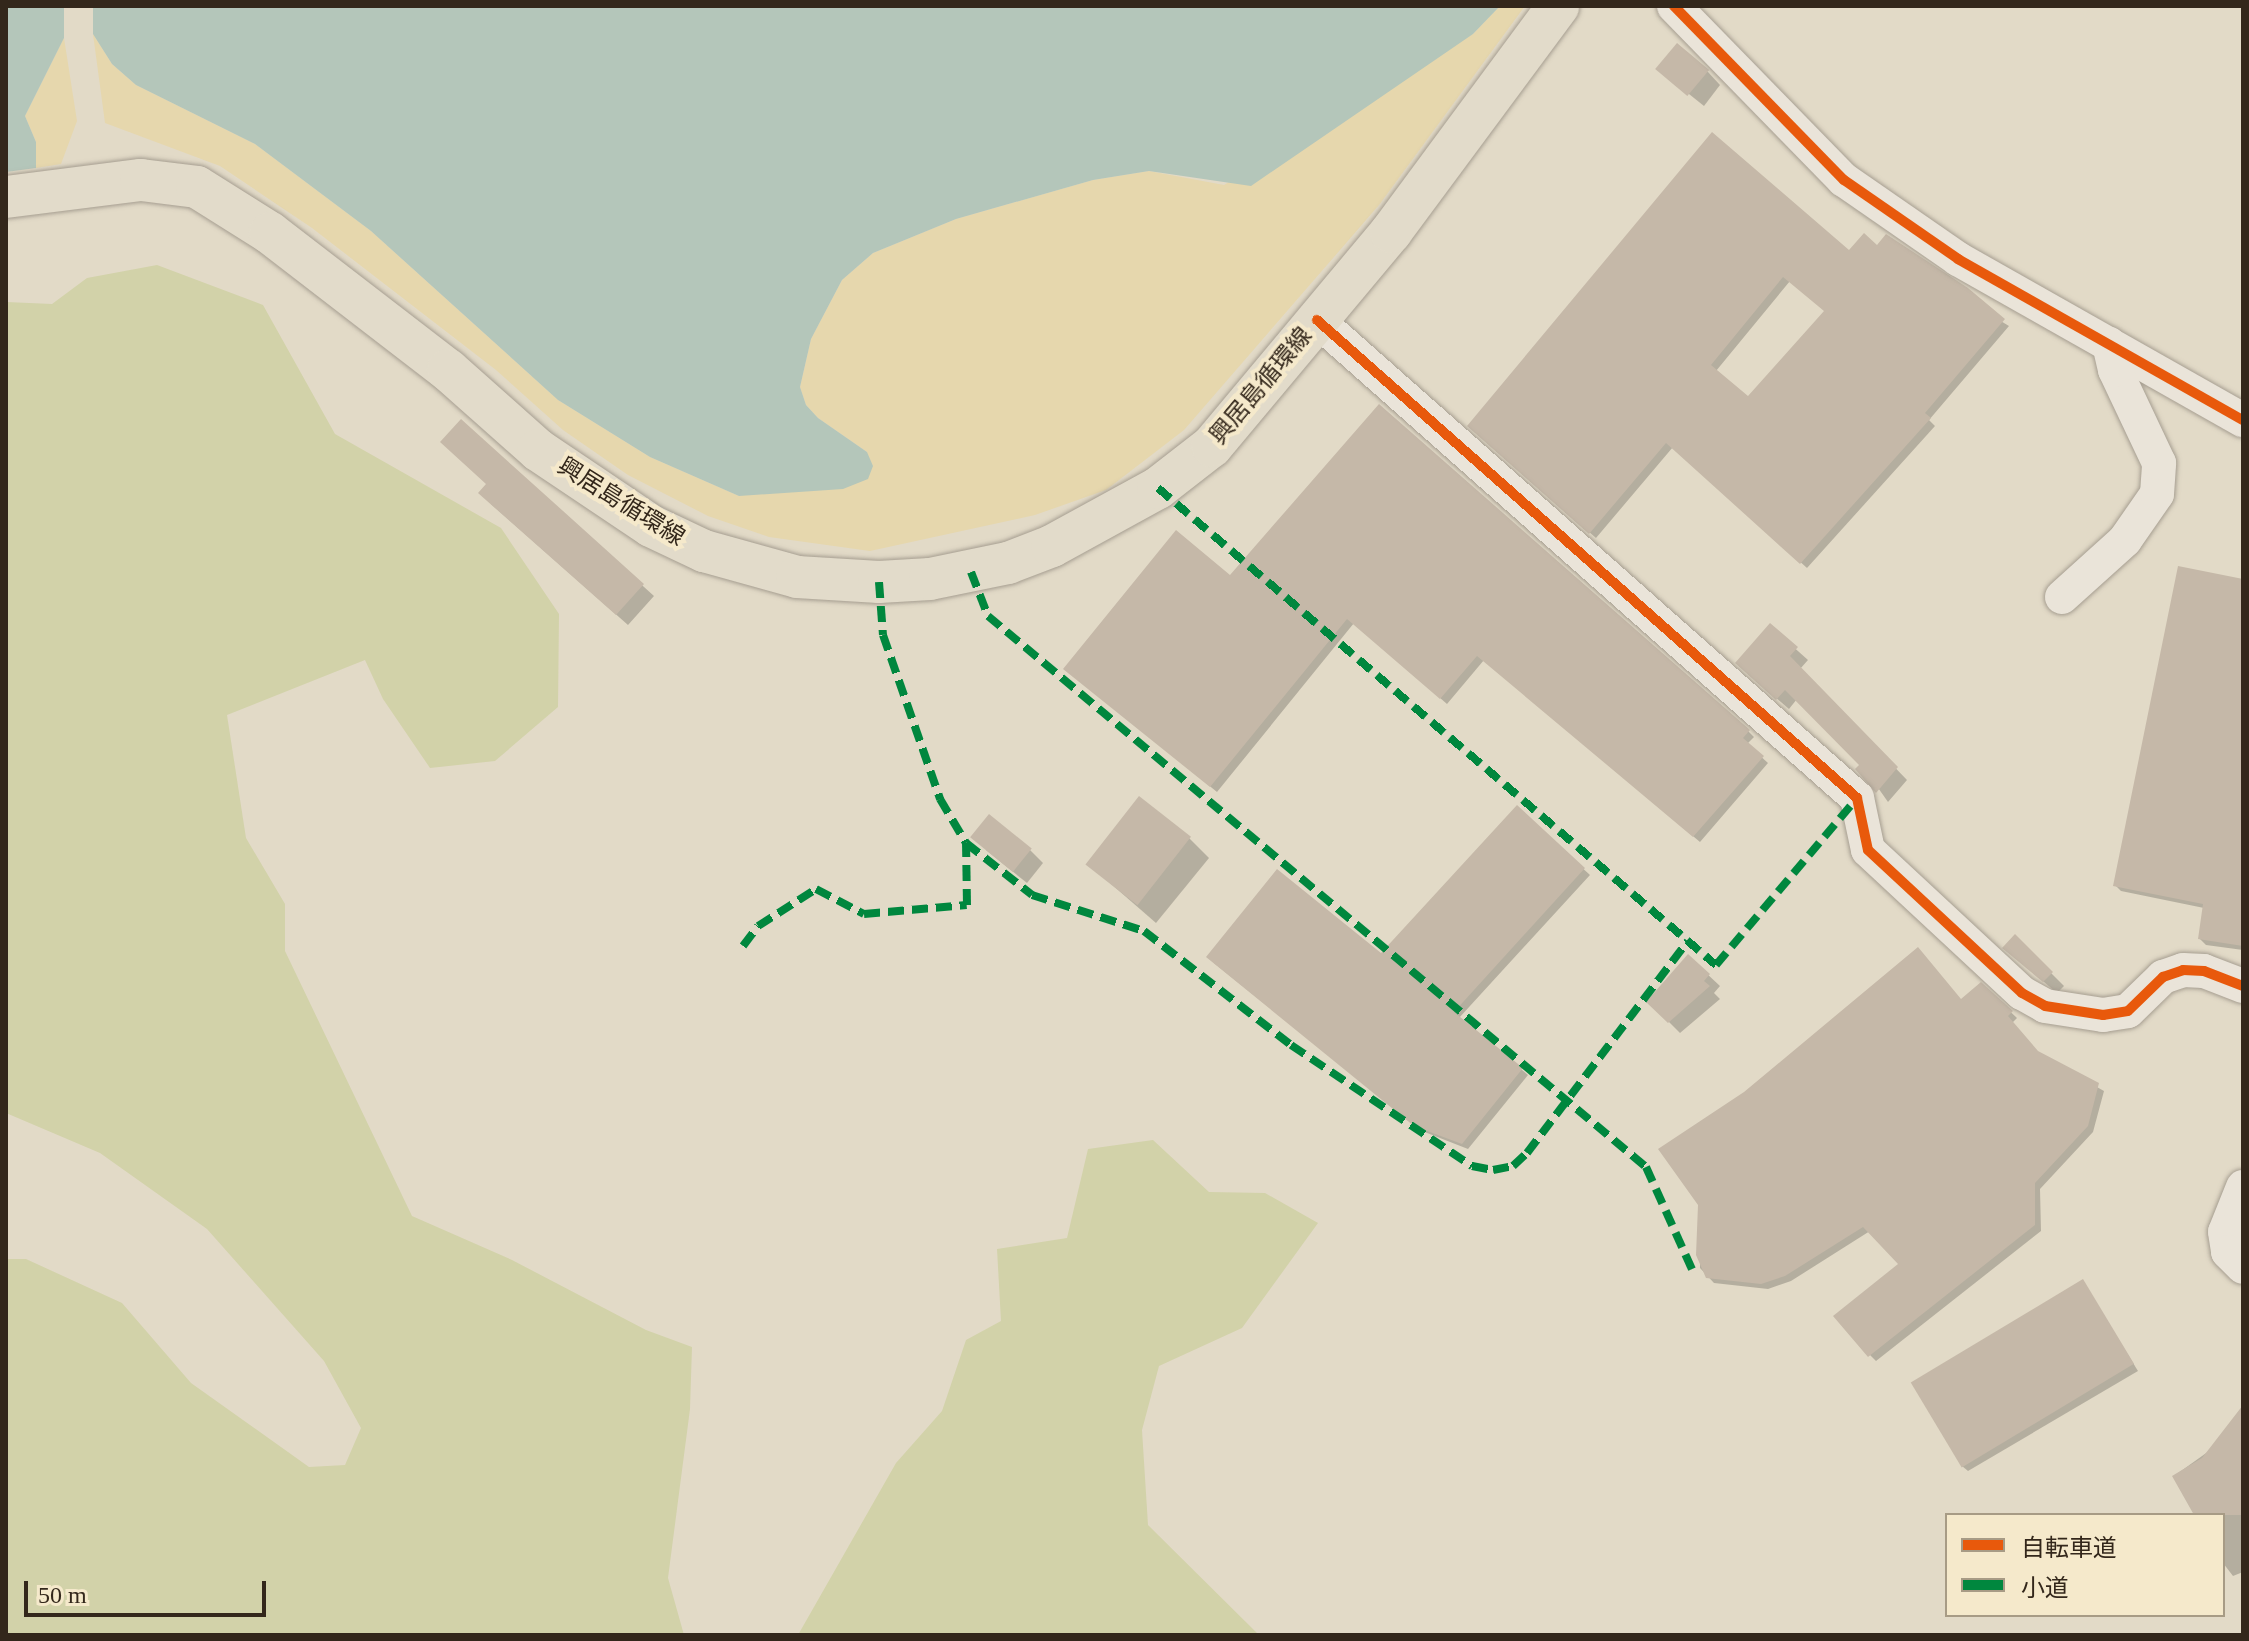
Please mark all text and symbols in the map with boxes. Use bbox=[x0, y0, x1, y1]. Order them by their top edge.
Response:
street label: 興居島循環線 bbox=[1204, 322, 1318, 450]
street label: 興居島循環線 bbox=[552, 452, 690, 552]
legend bbox=[1945, 1513, 2225, 1617]
text: 自転車道 bbox=[2021, 1535, 2117, 1561]
scale bar bbox=[28, 1565, 270, 1615]
text: 小道 bbox=[2021, 1575, 2069, 1601]
text: 50 m bbox=[38, 1582, 87, 1608]

